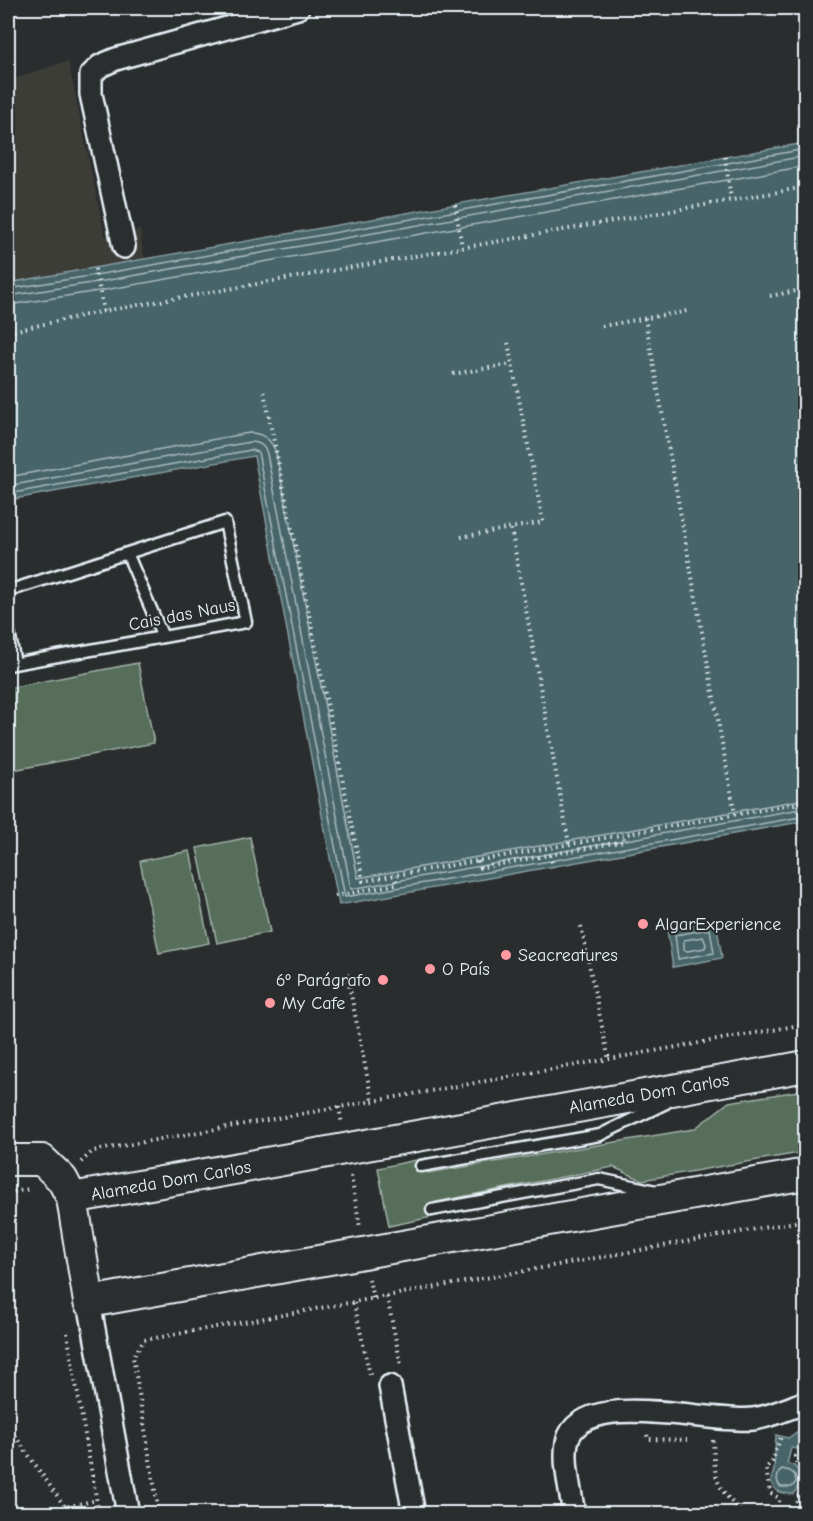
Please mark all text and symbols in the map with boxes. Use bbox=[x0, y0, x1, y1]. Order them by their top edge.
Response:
street label: Cais das Naus bbox=[127, 594, 237, 636]
place label: AlgarExperience bbox=[655, 914, 781, 935]
marker: AlgarExperience bbox=[636, 917, 650, 931]
place label: Seacreatures bbox=[518, 945, 618, 966]
marker: Seacreatures bbox=[499, 948, 513, 962]
place label: O País bbox=[442, 959, 490, 980]
marker: O País bbox=[423, 962, 437, 976]
place label: 6º Parágrafo bbox=[276, 970, 371, 991]
marker: 6º Parágrafo bbox=[376, 973, 390, 987]
place label: My Cafe bbox=[282, 993, 345, 1014]
marker: My Cafe bbox=[263, 996, 277, 1010]
street label: Alameda Dom Carlos bbox=[567, 1070, 731, 1118]
street label: Alameda Dom Carlos bbox=[89, 1157, 253, 1205]

